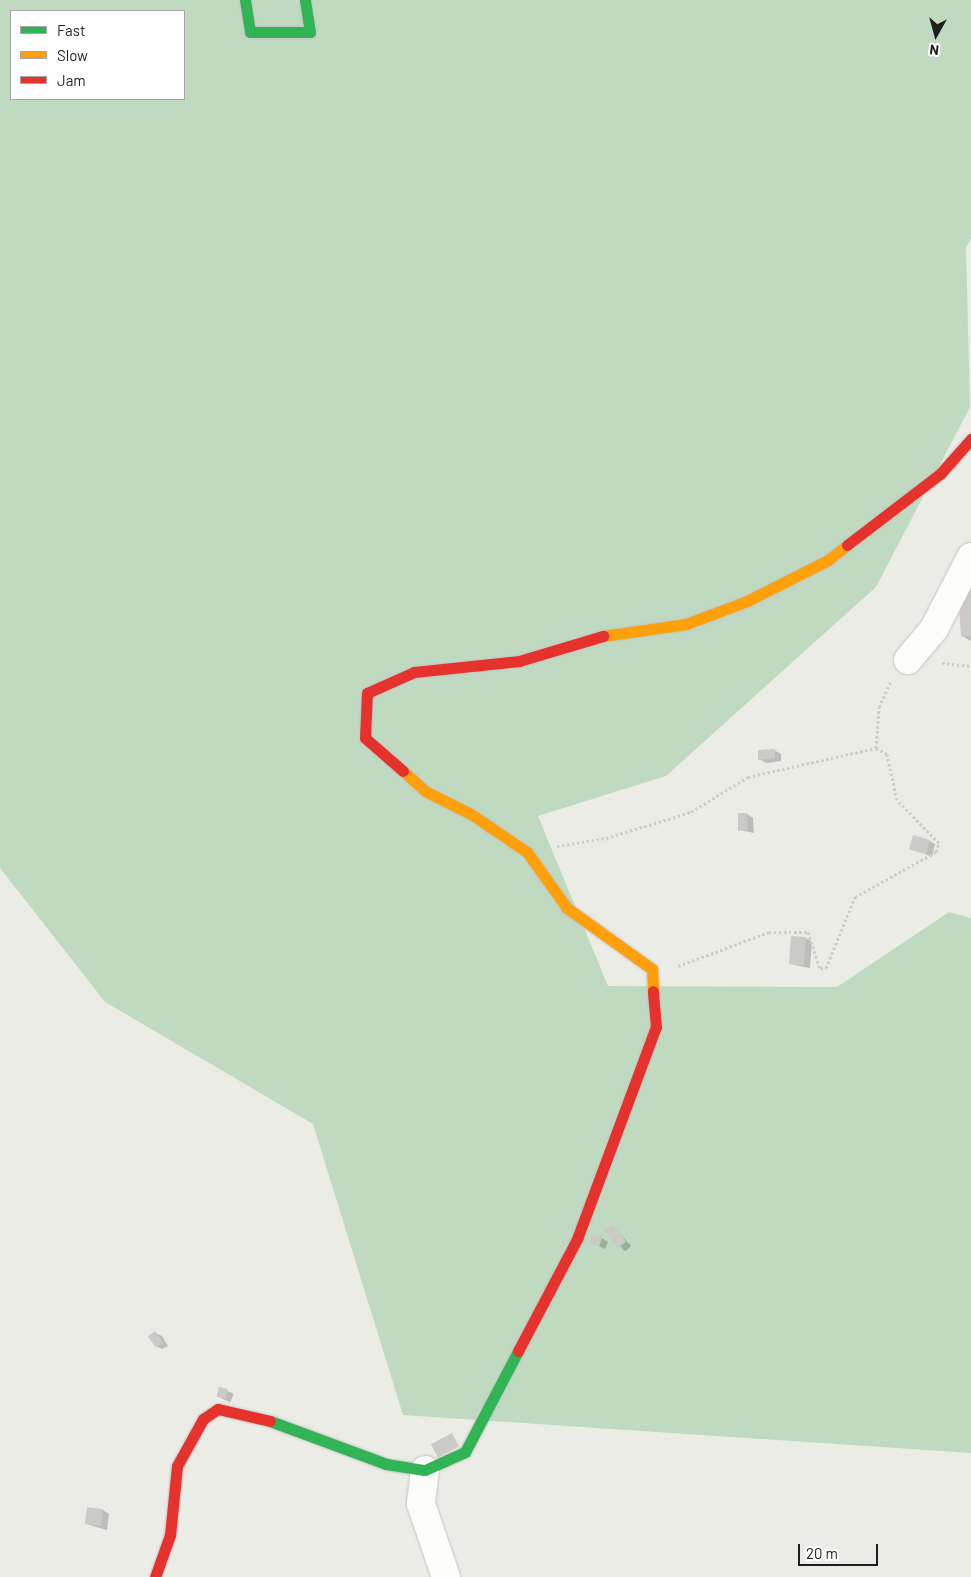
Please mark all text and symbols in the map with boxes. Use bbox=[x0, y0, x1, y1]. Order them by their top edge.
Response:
legend bbox=[10, 10, 185, 100]
north arrow bbox=[911, 10, 961, 60]
text: Fast bbox=[57, 21, 85, 39]
text: N bbox=[928, 41, 940, 59]
text: Slow bbox=[57, 46, 88, 64]
text: Jam bbox=[57, 71, 86, 89]
scale bar bbox=[801, 1534, 881, 1566]
text: 20 m bbox=[806, 1544, 838, 1562]

